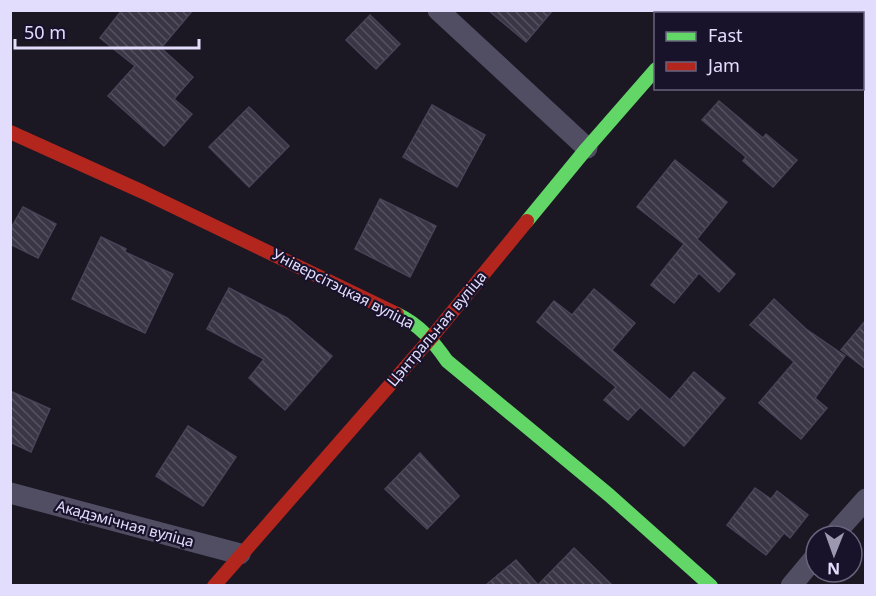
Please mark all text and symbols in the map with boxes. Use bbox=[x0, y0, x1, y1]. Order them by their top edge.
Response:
scale bar bbox=[15, 12, 200, 50]
legend bbox=[654, 12, 864, 90]
text: 50 m bbox=[24, 20, 66, 44]
text: Fast bbox=[708, 23, 743, 47]
text: Jam bbox=[706, 53, 740, 77]
street label: Універсітэцкая вуліца bbox=[269, 244, 418, 333]
street label: Цэнтральная вуліца bbox=[382, 267, 490, 390]
street label: Акадэмічная вуліца bbox=[54, 495, 196, 551]
north arrow bbox=[804, 524, 864, 584]
text: N bbox=[827, 558, 840, 580]

